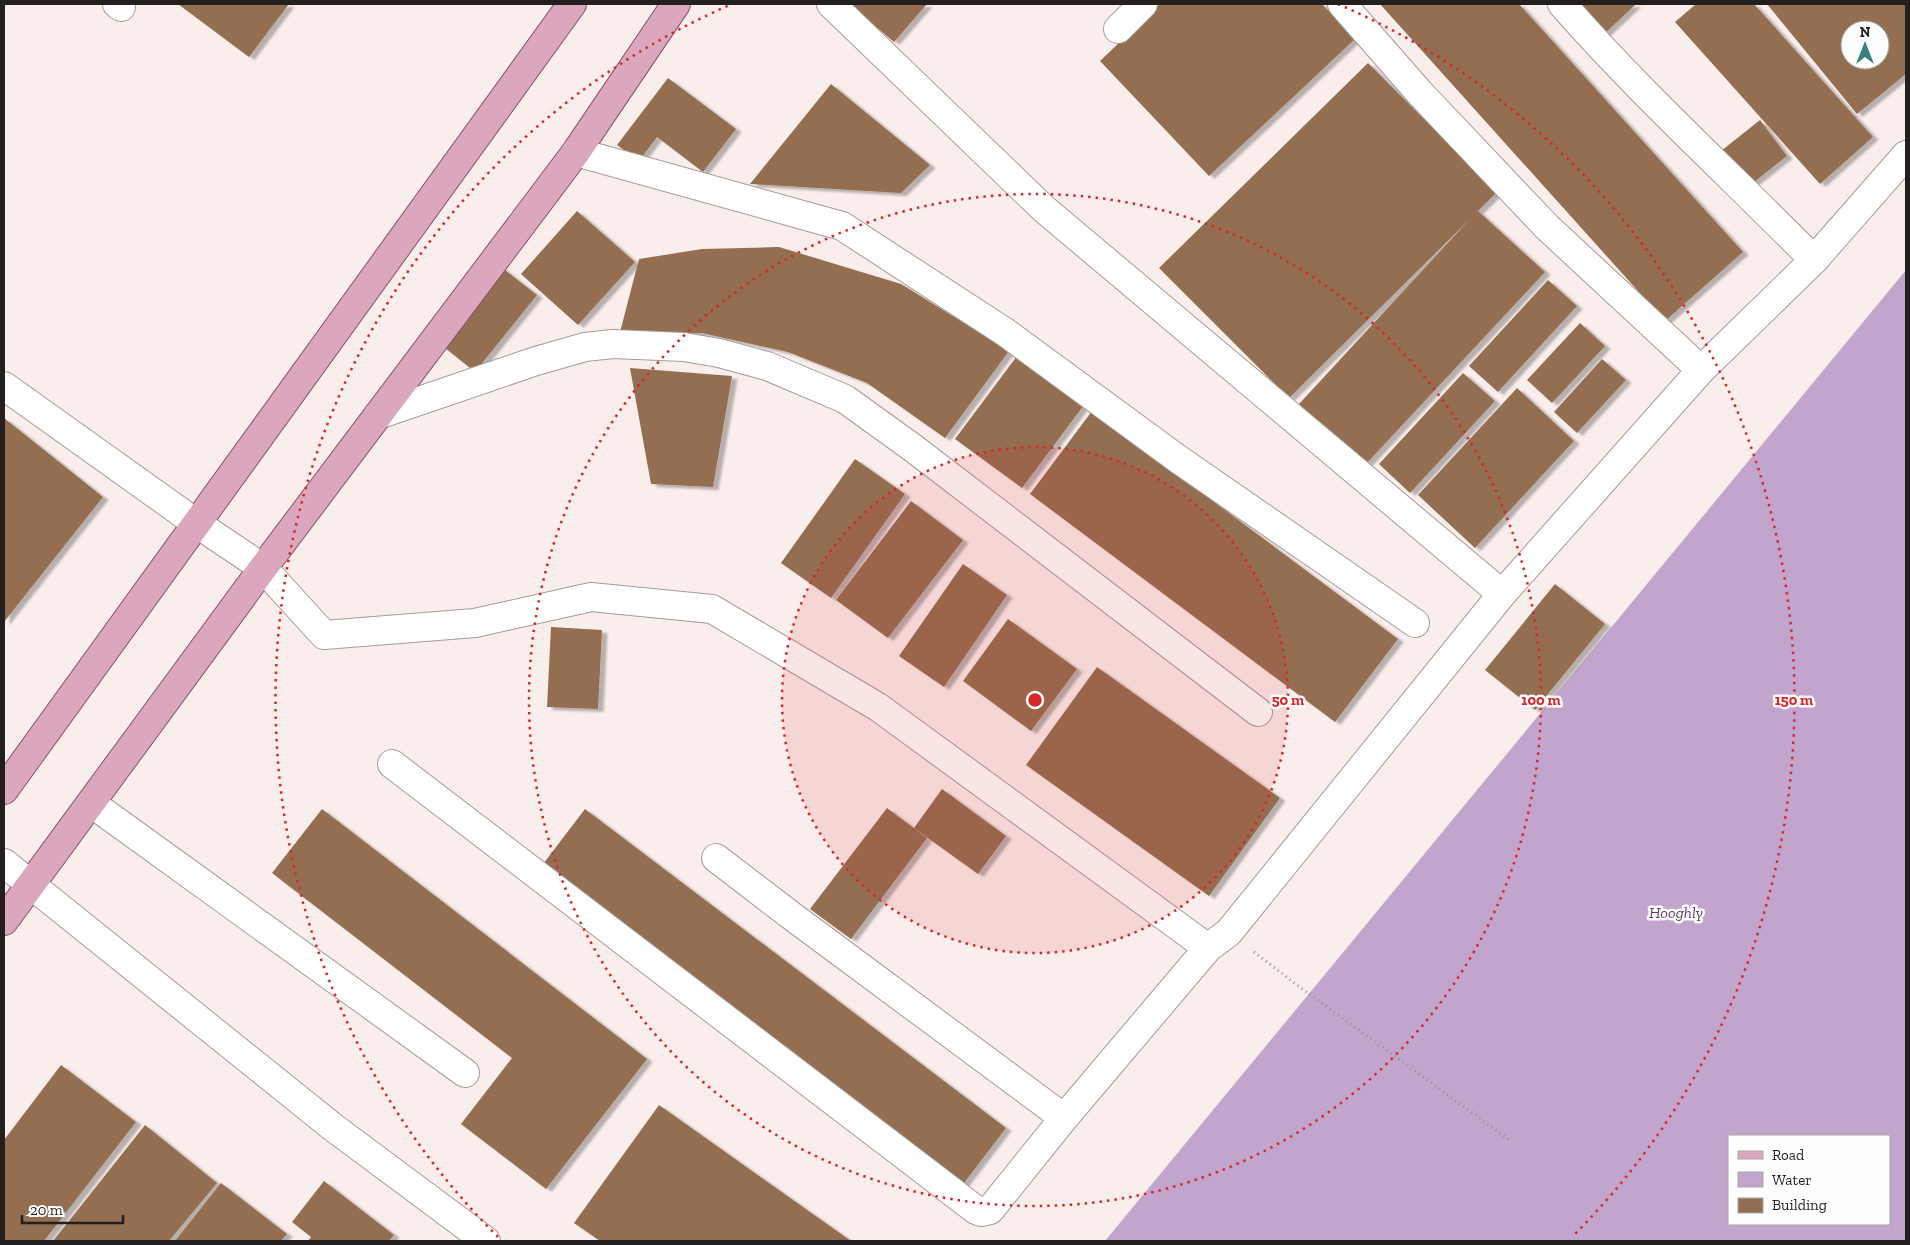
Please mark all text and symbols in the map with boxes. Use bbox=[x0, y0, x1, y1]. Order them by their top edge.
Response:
north arrow bbox=[1840, 20, 1890, 70]
text: N bbox=[1860, 24, 1871, 41]
centre of rings bbox=[1026, 691, 1044, 709]
text: 50 m bbox=[1272, 691, 1304, 709]
text: 100 m bbox=[1521, 691, 1561, 709]
text: 150 m bbox=[1775, 691, 1813, 709]
water label: Hooghly bbox=[1649, 903, 1704, 922]
legend bbox=[1728, 1135, 1890, 1225]
text: Road bbox=[1772, 1146, 1805, 1164]
text: Water bbox=[1772, 1171, 1812, 1189]
scale bar bbox=[22, 1192, 124, 1224]
text: Building bbox=[1772, 1196, 1827, 1214]
text: 20 m bbox=[30, 1201, 63, 1219]

